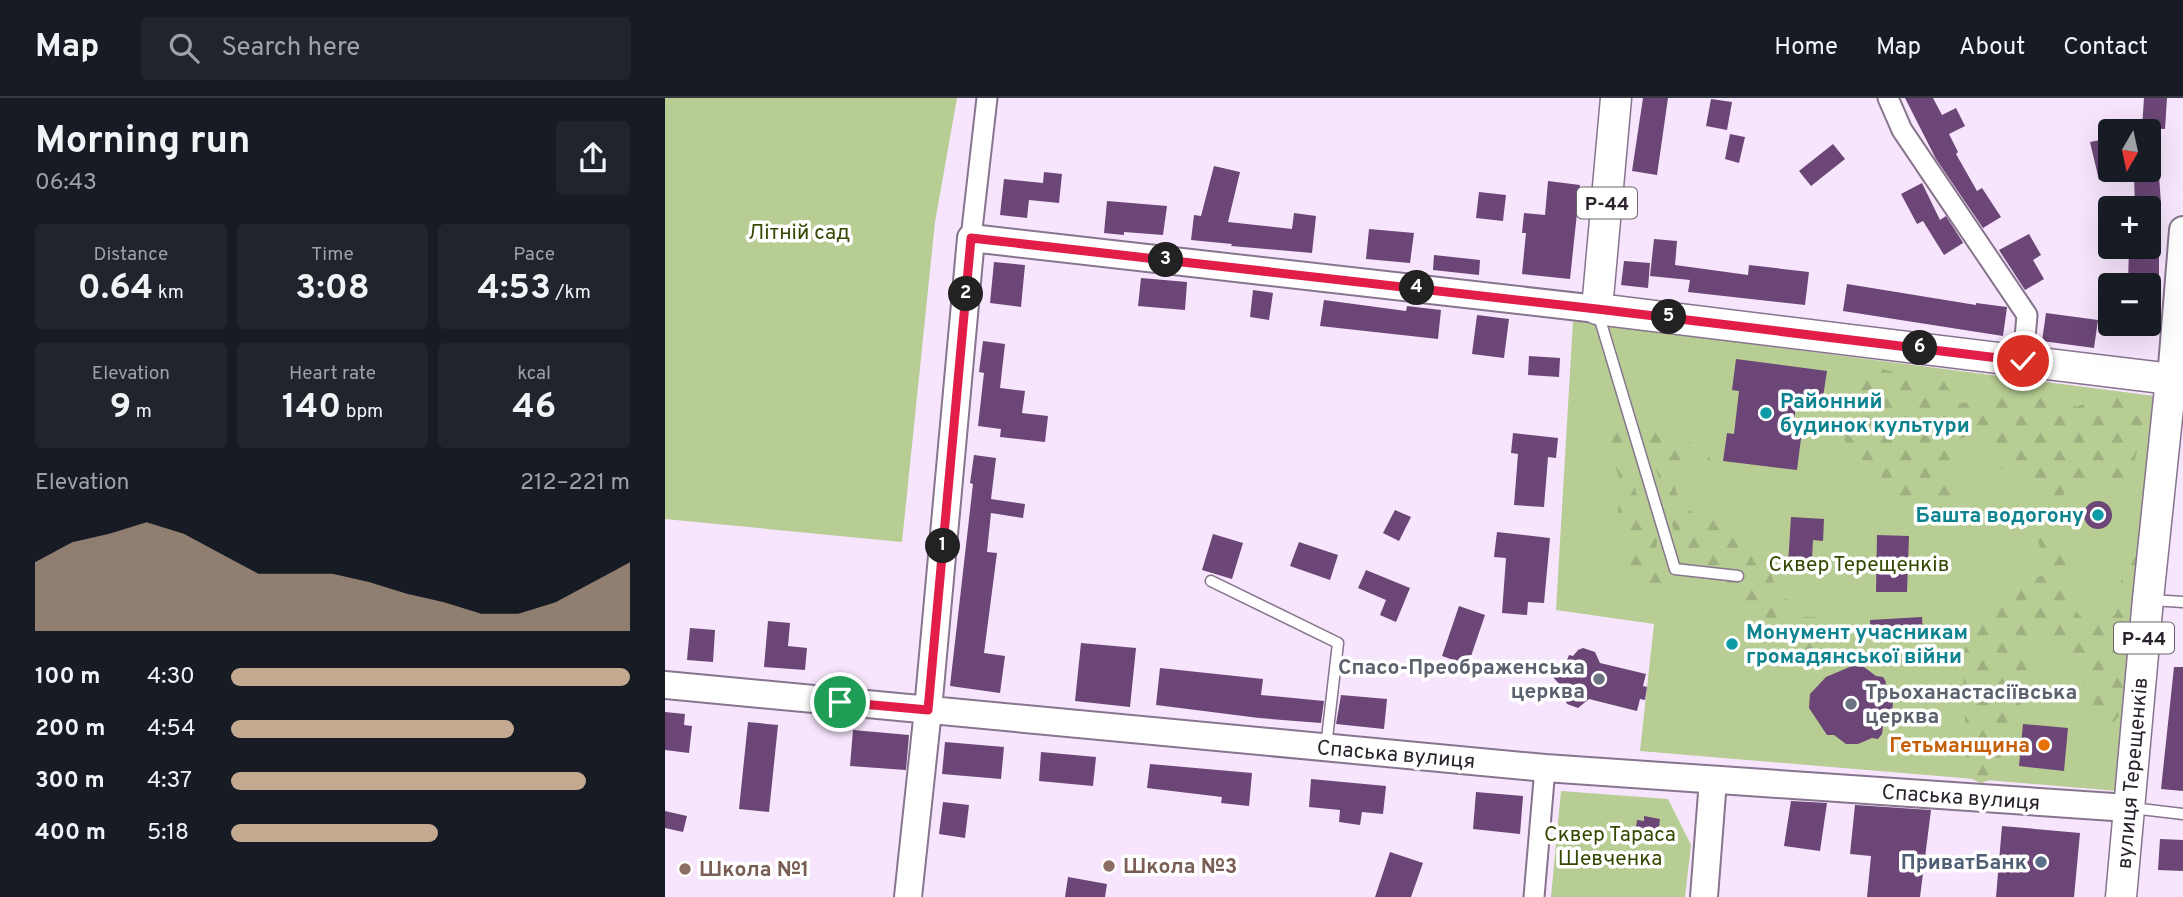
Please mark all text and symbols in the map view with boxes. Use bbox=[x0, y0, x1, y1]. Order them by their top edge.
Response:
search box bbox=[141, 17, 631, 80]
text: Map bbox=[35, 27, 99, 69]
icon: search bbox=[165, 29, 203, 67]
text: Search here bbox=[221, 32, 360, 65]
text: Home bbox=[1774, 33, 1838, 63]
text: Map bbox=[1876, 33, 1921, 63]
text: About bbox=[1959, 33, 2025, 63]
text: Contact bbox=[2063, 33, 2148, 63]
text: Morning run bbox=[35, 118, 251, 167]
north arrow bbox=[2098, 119, 2161, 182]
map controls bbox=[2098, 119, 2161, 336]
button: share bbox=[556, 121, 630, 195]
text: 06:43 bbox=[35, 169, 97, 198]
road number: Р-44 bbox=[1577, 188, 1637, 218]
button: + bbox=[2098, 196, 2161, 259]
park label: Літній сад bbox=[748, 220, 850, 247]
pin: 3 bbox=[1149, 242, 1183, 278]
text: Distance bbox=[94, 243, 168, 267]
text: Time bbox=[311, 243, 354, 267]
text: Pace bbox=[513, 243, 555, 267]
text: 3 bbox=[1160, 247, 1171, 271]
text: 0.64 bbox=[78, 267, 153, 311]
text: 3:08 bbox=[295, 267, 370, 311]
text: 4:53 bbox=[478, 267, 551, 311]
pin: 4 bbox=[1399, 270, 1435, 306]
button: − bbox=[2098, 273, 2161, 336]
text: 4 bbox=[1410, 275, 1423, 299]
pin: 2 bbox=[949, 276, 983, 312]
text: km bbox=[153, 281, 184, 305]
text: /km bbox=[551, 281, 591, 305]
text: 2 bbox=[960, 281, 971, 305]
pin: 5 bbox=[1651, 300, 1686, 334]
text: 5 bbox=[1663, 304, 1674, 328]
pin: 6 bbox=[1903, 330, 1937, 366]
pin bbox=[1993, 331, 2053, 391]
text: 6 bbox=[1914, 335, 1925, 359]
icon: check bbox=[2004, 342, 2042, 380]
text: Elevation bbox=[92, 362, 170, 386]
text: Heart rate bbox=[289, 362, 376, 386]
text: kcal bbox=[517, 362, 551, 386]
text: 9 bbox=[110, 386, 131, 430]
text: 140 bbox=[282, 386, 341, 430]
text: 46 bbox=[512, 386, 556, 430]
place label: Районний будинок культури bbox=[1780, 389, 1970, 440]
text: m bbox=[131, 400, 152, 424]
text: bpm bbox=[341, 400, 383, 424]
marker: Районний будинок культури bbox=[1758, 405, 1774, 421]
text: Elevation bbox=[35, 469, 130, 498]
text: 212–221 m bbox=[520, 469, 630, 498]
place label: Башта водогону bbox=[1916, 503, 2084, 530]
marker: Башта водогону bbox=[2090, 507, 2106, 523]
pin: 1 bbox=[925, 528, 961, 564]
text: 1 bbox=[939, 533, 946, 557]
park label: Сквер Терещенків bbox=[1769, 552, 1949, 579]
place label: Монумент учасникам громадянської війни bbox=[1746, 620, 1968, 671]
road number: Р-44 bbox=[2114, 622, 2174, 653]
marker: Монумент учасникам громадянської війни bbox=[1724, 636, 1740, 652]
place label: Спасо-Преображенська церква bbox=[1338, 655, 1585, 706]
text: 100 m bbox=[35, 663, 100, 692]
text: 4:30 bbox=[147, 663, 195, 692]
marker: Спасо-Преображенська церква bbox=[1591, 671, 1607, 687]
pin bbox=[810, 672, 870, 732]
street label: вулиця Терещенків bbox=[2112, 676, 2155, 870]
place label: Трьоханастасіївська церква bbox=[1865, 680, 2077, 731]
icon: arrive bbox=[821, 683, 859, 721]
marker: Трьоханастасіївська церква bbox=[1843, 696, 1859, 712]
text: 200 m bbox=[35, 715, 105, 744]
text: 4:54 bbox=[147, 715, 195, 744]
place label: Гетьманщина bbox=[1889, 733, 2030, 760]
street label: Спаська вулиця bbox=[1316, 735, 1476, 776]
marker: Гетьманщина bbox=[2036, 737, 2052, 753]
text: 300 m bbox=[35, 767, 105, 796]
text: 4:37 bbox=[147, 767, 192, 796]
street label: Спаська вулиця bbox=[1881, 779, 2041, 818]
text: 400 m bbox=[35, 819, 106, 848]
text: 5:18 bbox=[147, 819, 189, 848]
park label: Сквер Тараса Шевченка bbox=[1544, 822, 1676, 873]
place label: ПриватБанк bbox=[1901, 850, 2027, 877]
place label: Школа №3 bbox=[1123, 854, 1237, 881]
marker: ПриватБанк bbox=[2033, 854, 2049, 870]
place label: Школа №1 bbox=[699, 857, 809, 884]
marker: Школа №3 bbox=[1101, 858, 1117, 874]
marker: Школа №1 bbox=[677, 861, 693, 877]

